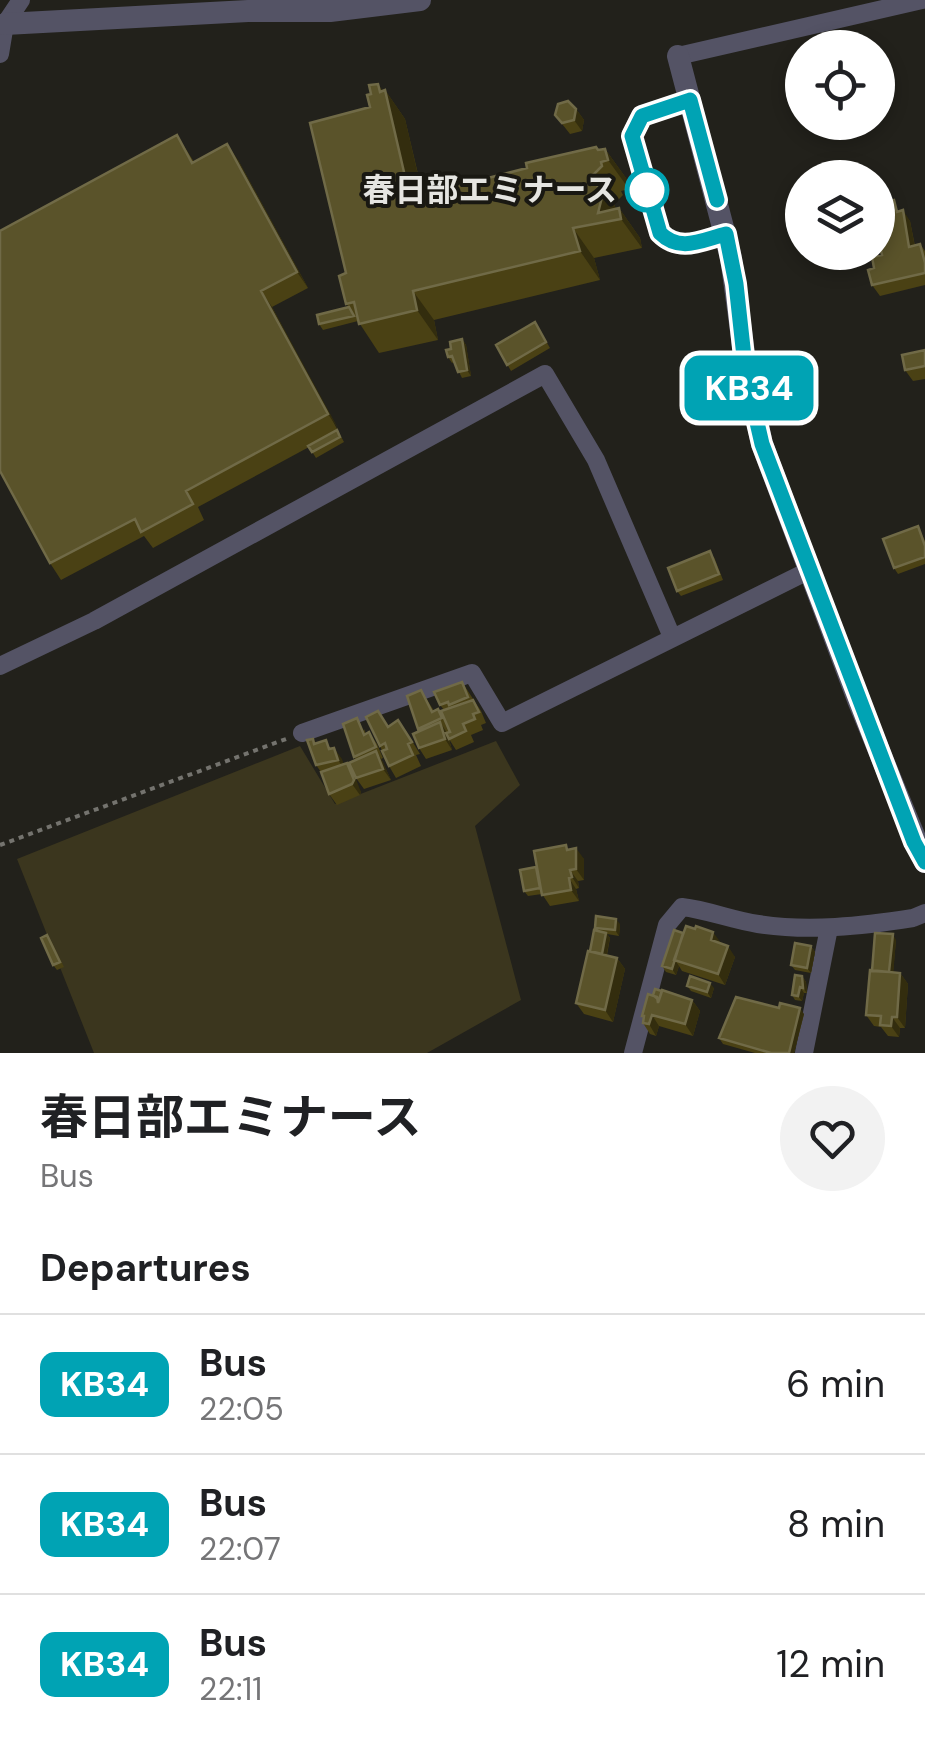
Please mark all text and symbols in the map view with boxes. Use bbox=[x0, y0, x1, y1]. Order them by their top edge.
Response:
map controls bbox=[785, 30, 895, 270]
button: locate bbox=[785, 30, 895, 140]
button: layers bbox=[785, 160, 895, 270]
place label: 春日部エミナース bbox=[363, 169, 617, 211]
marker: 春日部エミナース bbox=[626, 169, 668, 211]
line badge: KB34 bbox=[679, 356, 819, 420]
text: KB34 bbox=[704, 365, 794, 411]
text: 春日部エミナース bbox=[40, 1086, 422, 1149]
button: heart bbox=[780, 1086, 885, 1191]
text: Bus bbox=[40, 1155, 94, 1197]
text: Departures bbox=[40, 1243, 251, 1293]
text: Bus bbox=[199, 1338, 267, 1388]
text: 6 min bbox=[786, 1359, 885, 1409]
text: KB34 bbox=[60, 1361, 149, 1407]
text: 22:05 bbox=[199, 1388, 284, 1430]
text: Bus bbox=[199, 1478, 267, 1528]
text: 8 min bbox=[787, 1499, 885, 1549]
text: KB34 bbox=[60, 1501, 149, 1547]
text: 22:07 bbox=[199, 1528, 281, 1570]
text: Bus bbox=[199, 1618, 267, 1668]
text: 12 min bbox=[776, 1639, 885, 1689]
text: KB34 bbox=[60, 1641, 149, 1687]
text: 22:11 bbox=[199, 1668, 262, 1710]

